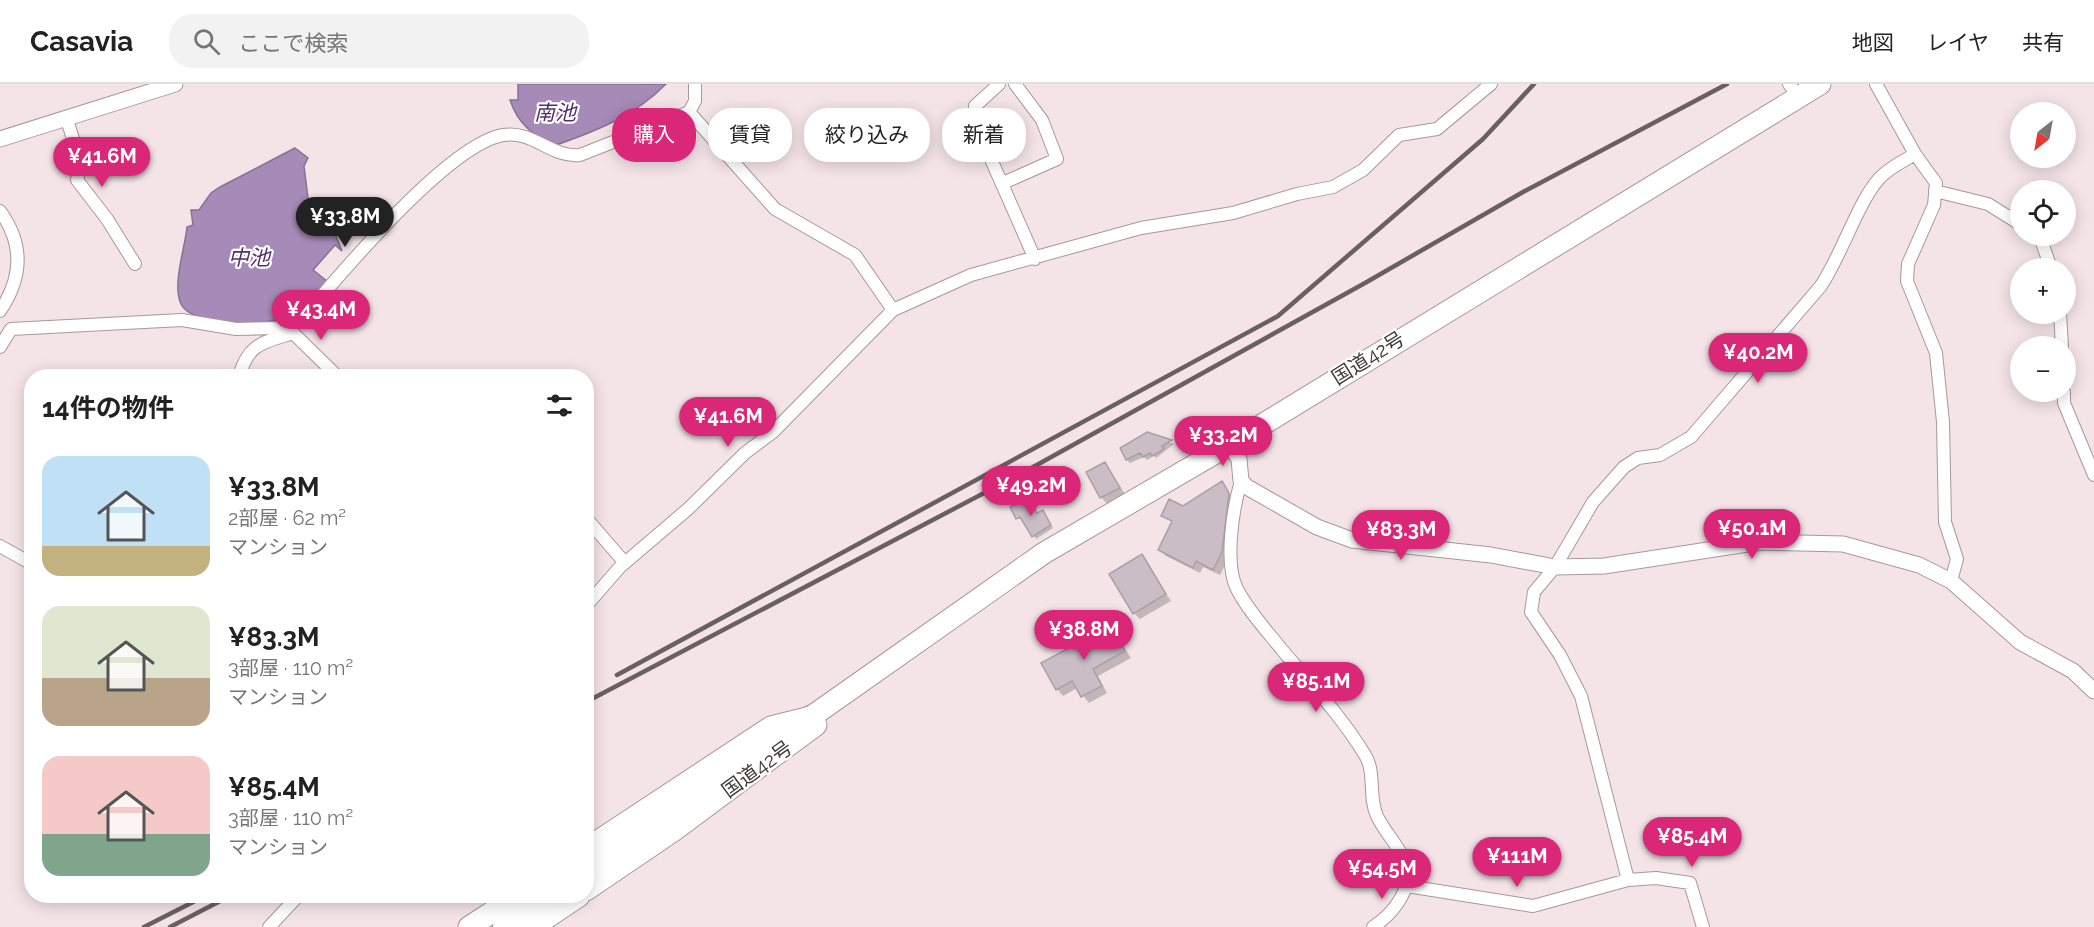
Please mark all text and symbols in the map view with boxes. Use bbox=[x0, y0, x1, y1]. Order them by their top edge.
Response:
search box bbox=[169, 14, 589, 68]
text: Casavia bbox=[30, 25, 133, 58]
icon: search bbox=[190, 25, 223, 58]
text: ここで検索 bbox=[238, 30, 348, 56]
text: 地図 bbox=[1852, 30, 1894, 55]
text: レイヤ bbox=[1927, 30, 1989, 55]
text: 共有 bbox=[2022, 30, 2064, 55]
water label: 南池 bbox=[534, 100, 578, 125]
north arrow bbox=[2010, 102, 2076, 168]
map controls bbox=[2010, 102, 2076, 402]
chip: 購入 bbox=[612, 108, 696, 162]
chip: 賃貸 bbox=[708, 108, 792, 162]
chip: 絞り込み bbox=[804, 108, 930, 162]
chip: 新着 bbox=[942, 108, 1026, 162]
pin: ¥41.6M bbox=[53, 137, 151, 188]
text: ¥41.6M bbox=[67, 144, 137, 168]
button: locate bbox=[2010, 180, 2076, 246]
pin: ¥33.8M bbox=[296, 197, 394, 248]
text: ¥33.8M bbox=[310, 204, 380, 228]
water label: 中池 bbox=[228, 245, 272, 270]
button: + bbox=[2010, 258, 2076, 324]
pin: ¥43.4M bbox=[272, 290, 370, 341]
text: ¥43.4M bbox=[286, 297, 356, 321]
street label: 国道42号 bbox=[1327, 326, 1409, 390]
pin: ¥40.2M bbox=[1709, 333, 1807, 384]
button: − bbox=[2010, 336, 2076, 402]
text: ¥40.2M bbox=[1722, 340, 1794, 364]
icon: filters bbox=[543, 389, 576, 422]
text: 14件の物件 bbox=[42, 393, 174, 423]
pin: ¥41.6M bbox=[679, 397, 777, 448]
text: ¥41.6M bbox=[693, 404, 763, 428]
pin: ¥33.2M bbox=[1174, 416, 1272, 467]
text: ¥33.2M bbox=[1188, 423, 1258, 447]
pin: ¥49.2M bbox=[982, 466, 1080, 517]
text: ¥33.8M bbox=[228, 472, 320, 502]
text: ¥49.2M bbox=[996, 473, 1066, 497]
icon: home bbox=[90, 480, 162, 552]
text: 2部屋 · 62 m² bbox=[228, 506, 346, 530]
pin: ¥50.1M bbox=[1703, 509, 1801, 560]
pin: ¥83.3M bbox=[1352, 510, 1450, 561]
text: ¥50.1M bbox=[1717, 516, 1787, 540]
text: ¥83.3M bbox=[1366, 517, 1436, 541]
text: マンション bbox=[228, 535, 328, 559]
pin: ¥38.8M bbox=[1035, 610, 1133, 661]
text: ¥38.8M bbox=[1048, 617, 1120, 641]
text: ¥83.3M bbox=[228, 622, 320, 652]
icon: home bbox=[90, 630, 162, 702]
text: 3部屋 · 110 m² bbox=[228, 656, 353, 680]
pin: ¥85.1M bbox=[1267, 662, 1365, 713]
text: ¥85.1M bbox=[1281, 669, 1351, 693]
text: マンション bbox=[228, 685, 328, 709]
street label: 国道42号 bbox=[717, 735, 797, 803]
text: ¥85.4M bbox=[228, 772, 320, 802]
icon: home bbox=[90, 780, 162, 852]
text: 3部屋 · 110 m² bbox=[228, 806, 353, 830]
pin: ¥85.4M bbox=[1643, 817, 1741, 868]
text: ¥85.4M bbox=[1657, 824, 1727, 848]
text: マンション bbox=[228, 835, 328, 859]
pin: ¥111M bbox=[1475, 837, 1559, 888]
text: ¥111M bbox=[1486, 844, 1548, 868]
pin: ¥54.5M bbox=[1333, 849, 1431, 900]
text: ¥54.5M bbox=[1347, 856, 1417, 880]

